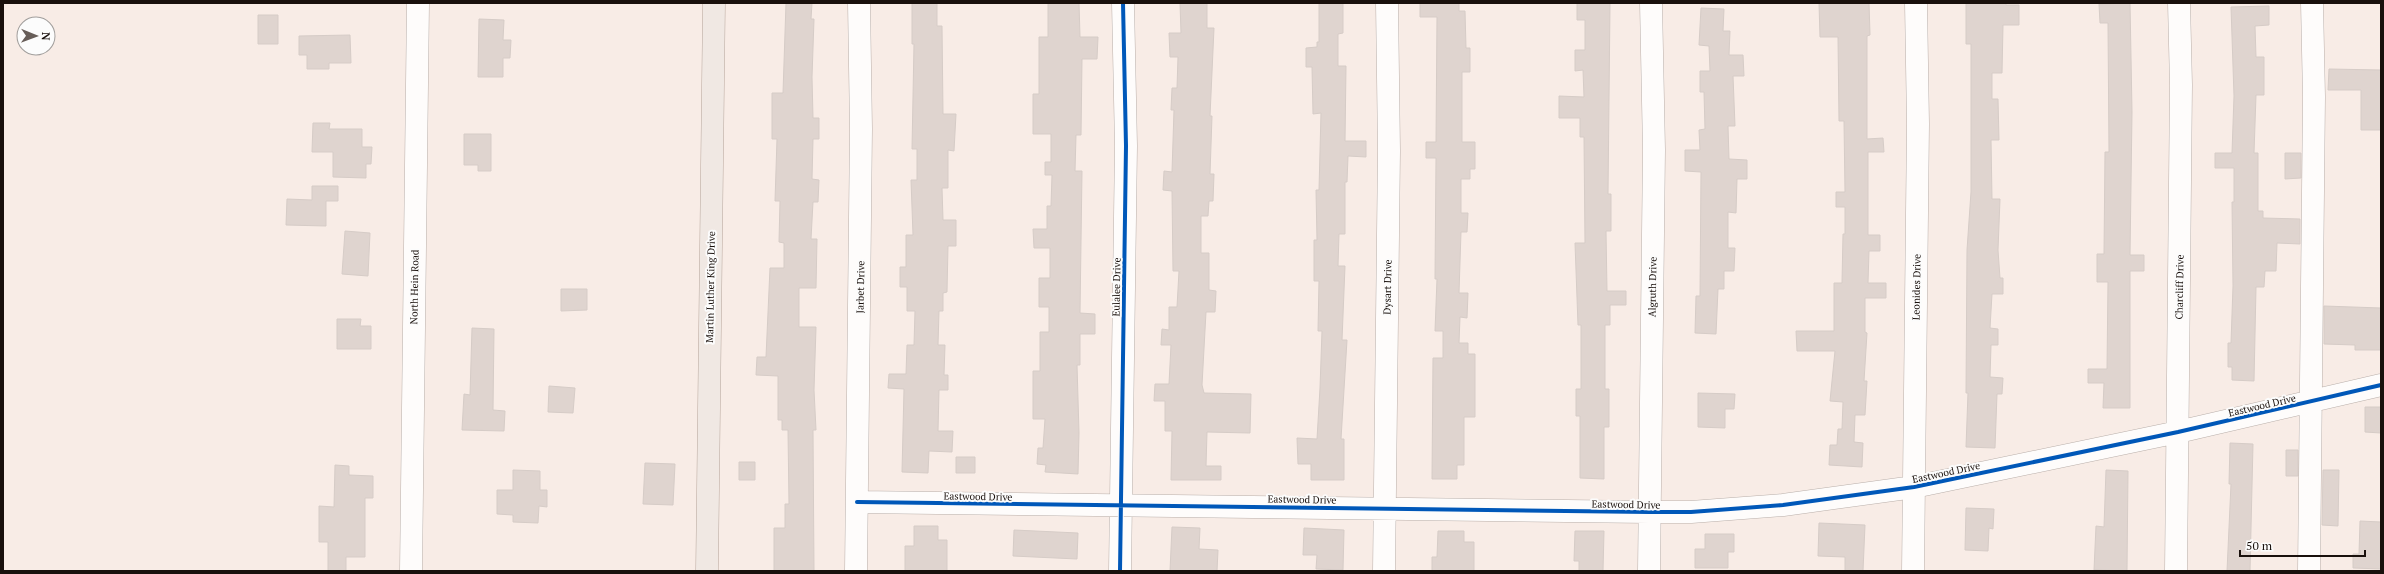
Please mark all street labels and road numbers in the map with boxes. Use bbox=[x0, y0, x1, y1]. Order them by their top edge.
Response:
street label: Martin Luther King Drive bbox=[703, 231, 718, 343]
street label: North Hein Road bbox=[407, 249, 422, 324]
street label: Leonides Drive bbox=[1909, 254, 1924, 320]
street label: Charcliff Drive bbox=[2172, 254, 2187, 320]
street label: Eulalee Drive bbox=[1109, 257, 1124, 317]
street label: Algruth Drive bbox=[1645, 257, 1660, 317]
street label: Dysart Drive bbox=[1381, 259, 1394, 315]
street label: Jarbet Drive bbox=[854, 261, 867, 314]
street label: Eastwood Drive bbox=[2227, 391, 2297, 420]
street label: Eastwood Drive bbox=[1911, 459, 1981, 486]
street label: Eastwood Drive bbox=[943, 489, 1013, 504]
street label: Eastwood Drive bbox=[1267, 492, 1337, 507]
street label: Eastwood Drive bbox=[1591, 497, 1661, 512]

